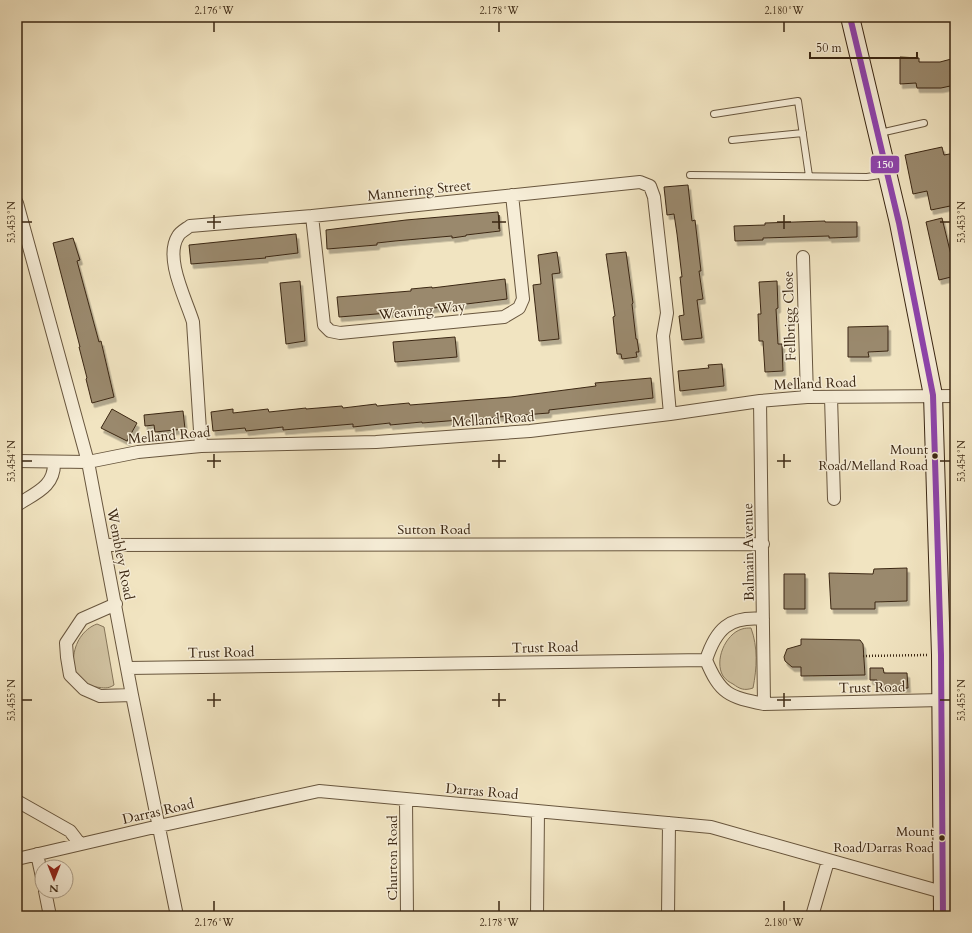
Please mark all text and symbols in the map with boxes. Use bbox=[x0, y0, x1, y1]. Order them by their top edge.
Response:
text: 2.176°W bbox=[194, 4, 235, 18]
text: 2.178°W bbox=[479, 4, 520, 18]
text: 2.180°W bbox=[764, 4, 805, 18]
scale bar bbox=[810, 34, 917, 60]
text: 50 m bbox=[816, 40, 843, 56]
line badge: 150 bbox=[870, 155, 900, 174]
text: 150 bbox=[877, 157, 894, 172]
street label: Mannering Street bbox=[366, 176, 472, 205]
text: 53.453°N bbox=[5, 201, 19, 243]
text: 53.453°N bbox=[955, 201, 969, 243]
street label: Fellbrigg Close bbox=[778, 271, 801, 361]
street label: Weaving Way bbox=[377, 296, 467, 325]
street label: Melland Road bbox=[773, 373, 857, 394]
street label: Melland Road bbox=[451, 407, 535, 432]
street label: Melland Road bbox=[127, 422, 212, 449]
text: 53.454°N bbox=[5, 440, 19, 482]
text: 53.454°N bbox=[955, 440, 969, 482]
place label: Mount Road/Melland Road bbox=[818, 441, 928, 475]
marker: Mount Road/Melland Road bbox=[930, 451, 940, 461]
street label: Balmain Avenue bbox=[738, 503, 759, 601]
street label: Wembley Road bbox=[102, 506, 139, 602]
street label: Sutton Road bbox=[397, 520, 471, 539]
street label: Trust Road bbox=[511, 637, 579, 658]
street label: Trust Road bbox=[187, 642, 255, 663]
street label: Trust Road bbox=[838, 677, 906, 698]
text: 53.455°N bbox=[5, 679, 19, 721]
text: 53.455°N bbox=[955, 679, 969, 721]
street label: Darras Road bbox=[445, 779, 520, 804]
street label: Darras Road bbox=[120, 794, 196, 829]
street label: Churton Road bbox=[383, 815, 402, 901]
place label: Mount Road/Darras Road bbox=[834, 823, 934, 857]
marker: Mount Road/Darras Road bbox=[937, 833, 947, 843]
north arrow bbox=[34, 859, 74, 899]
text: N bbox=[49, 881, 59, 896]
text: 2.176°W bbox=[194, 916, 235, 930]
text: 2.178°W bbox=[479, 916, 520, 930]
text: 2.180°W bbox=[764, 916, 805, 930]

